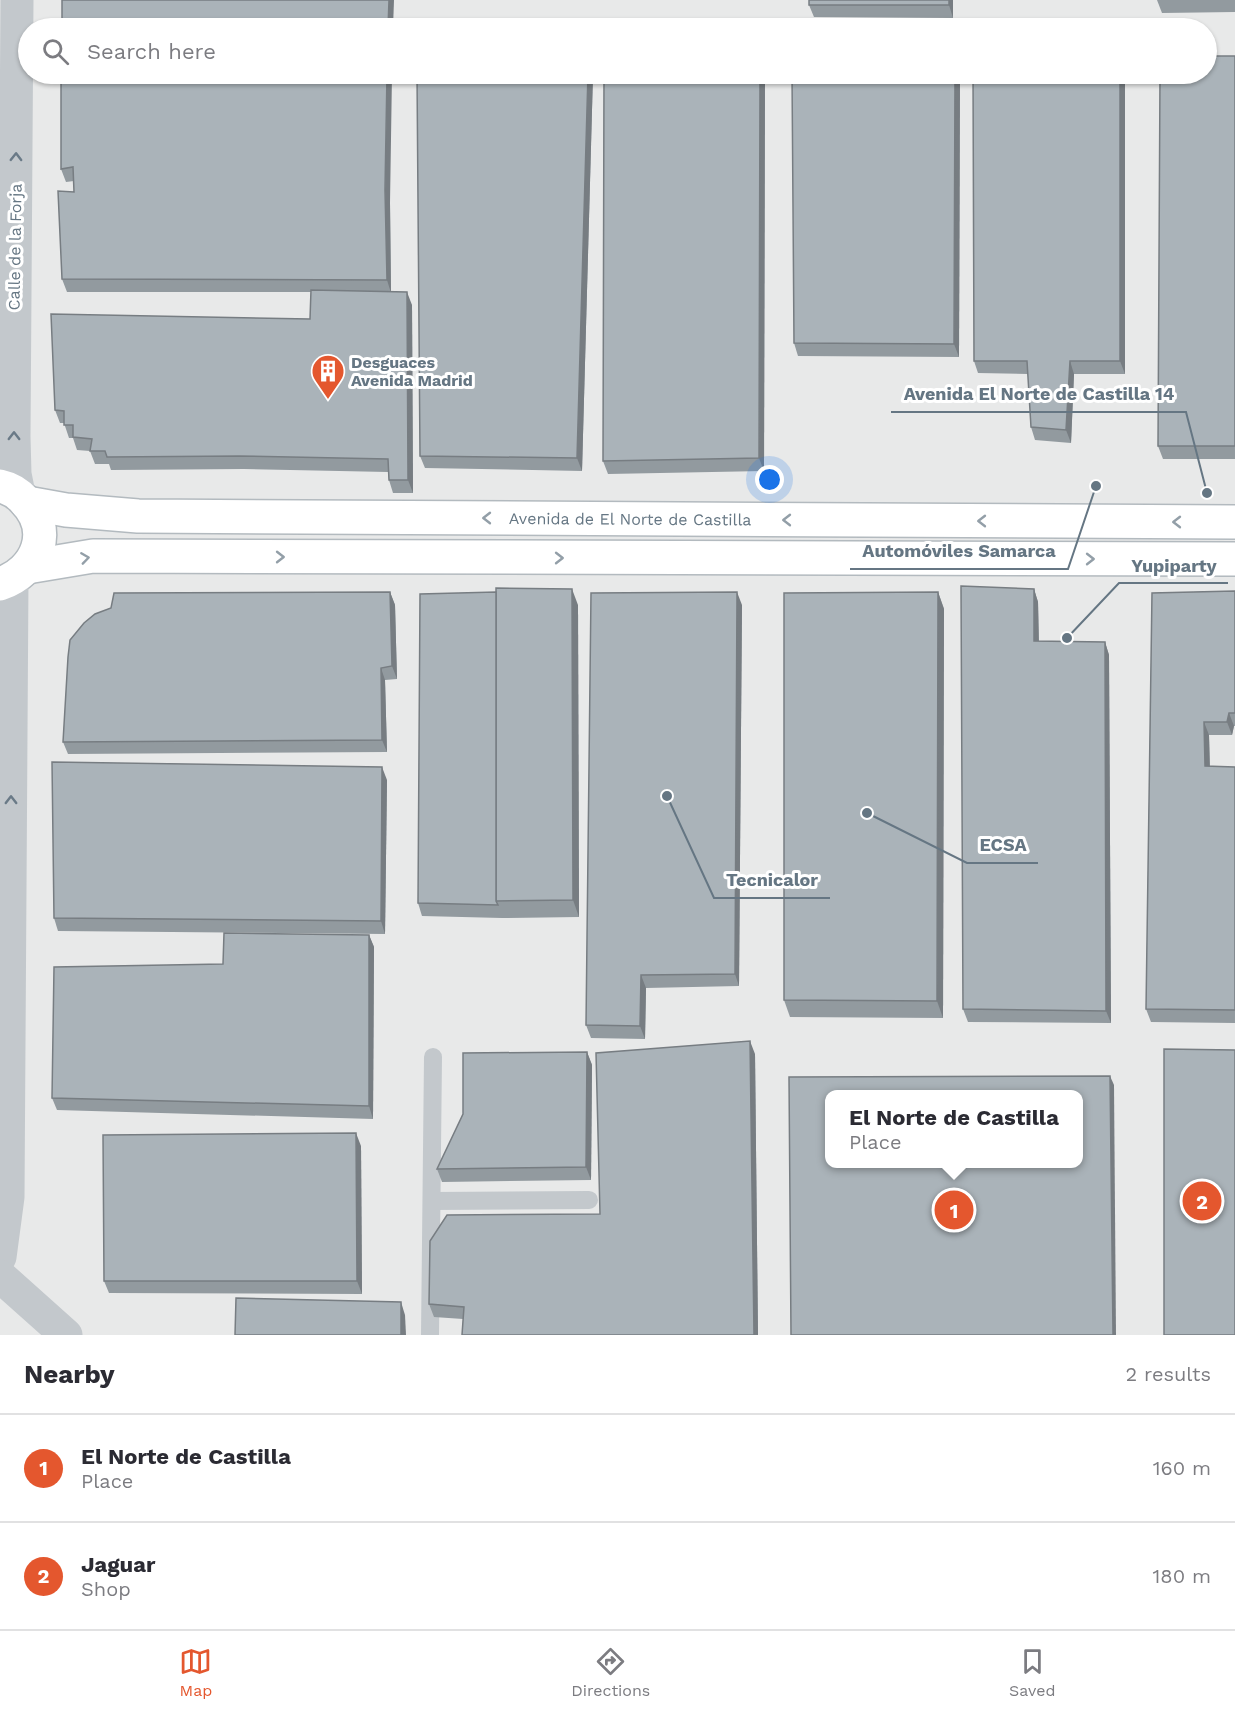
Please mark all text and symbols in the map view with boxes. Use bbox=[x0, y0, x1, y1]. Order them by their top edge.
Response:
search box bbox=[18, 18, 1217, 84]
icon: search bbox=[39, 35, 72, 68]
text: Search here bbox=[87, 39, 216, 64]
one-way arrow bbox=[10, 153, 22, 162]
street label: Calle de la Forja bbox=[4, 184, 26, 310]
building icon: Desguaces Avenida Madrid bbox=[310, 353, 346, 400]
place label: Desguaces Avenida Madrid bbox=[351, 353, 473, 390]
callout: Avenida El Norte de Castilla 14 bbox=[891, 376, 1186, 412]
text: Avenida El Norte de Castilla 14 bbox=[904, 383, 1175, 404]
one-way arrow bbox=[8, 432, 20, 441]
your location bbox=[755, 465, 784, 494]
street label: Avenida de El Norte de Castilla bbox=[509, 509, 751, 529]
one-way arrow bbox=[482, 512, 491, 524]
one-way arrow bbox=[782, 514, 791, 526]
one-way arrow bbox=[977, 515, 986, 527]
one-way arrow bbox=[1172, 516, 1181, 528]
callout: Automóviles Samarca bbox=[850, 533, 1068, 569]
text: Automóviles Samarca bbox=[862, 540, 1056, 561]
callout: Yupiparty bbox=[1119, 547, 1228, 583]
one-way arrow bbox=[275, 551, 284, 563]
one-way arrow bbox=[80, 552, 90, 564]
one-way arrow bbox=[554, 552, 563, 564]
one-way arrow bbox=[1085, 553, 1094, 565]
text: Yupiparty bbox=[1131, 555, 1218, 576]
one-way arrow bbox=[5, 796, 17, 805]
callout: ECSA bbox=[967, 827, 1038, 863]
text: ECSA bbox=[979, 834, 1027, 855]
callout: Tecnicalor bbox=[714, 862, 830, 898]
text: Tecnicalor bbox=[726, 869, 818, 890]
popup bbox=[825, 1090, 1083, 1168]
text: El Norte de Castilla bbox=[849, 1105, 1059, 1130]
text: Place bbox=[849, 1130, 901, 1154]
pin: 2 bbox=[1182, 1178, 1222, 1224]
pin: 1 bbox=[934, 1188, 974, 1232]
text: Nearby bbox=[24, 1359, 115, 1389]
text: 2 results bbox=[1126, 1362, 1211, 1386]
text: El Norte de Castilla bbox=[81, 1444, 291, 1469]
text: 1 bbox=[39, 1456, 48, 1480]
text: 160 m bbox=[1153, 1456, 1211, 1480]
text: Place bbox=[81, 1469, 133, 1493]
text: Jaguar bbox=[81, 1552, 155, 1577]
text: 2 bbox=[38, 1564, 49, 1588]
text: 180 m bbox=[1153, 1564, 1211, 1588]
text: Shop bbox=[81, 1577, 131, 1601]
tab: Map bbox=[179, 1645, 212, 1700]
tab: Directions bbox=[571, 1645, 650, 1700]
tab: Saved bbox=[1009, 1645, 1056, 1700]

